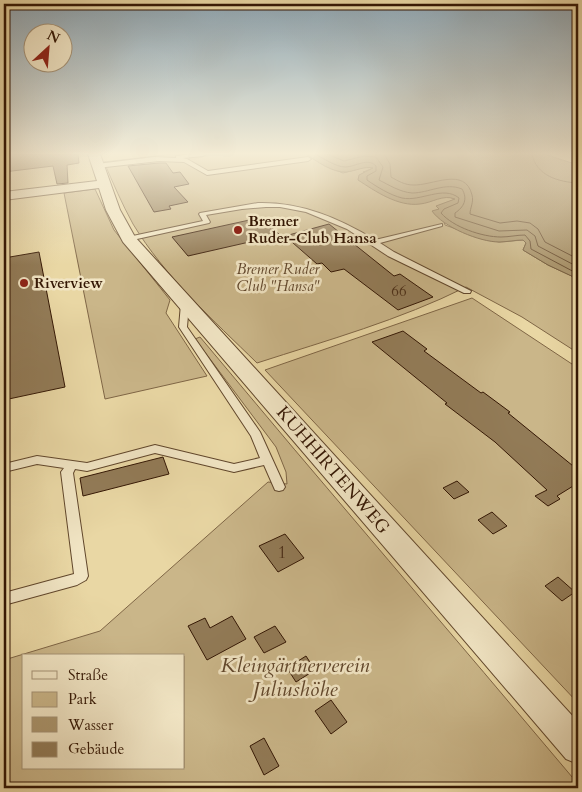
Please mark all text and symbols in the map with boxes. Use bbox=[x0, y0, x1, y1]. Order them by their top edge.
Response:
north arrow bbox=[22, 22, 72, 72]
text: N bbox=[44, 26, 63, 48]
place label: Bremer Ruder-Club Hansa bbox=[248, 211, 377, 248]
marker: Bremer Ruder-Club Hansa bbox=[232, 224, 244, 236]
park label: Bremer Ruder Club "Hansa" bbox=[236, 259, 321, 296]
place label: Riverview bbox=[34, 273, 103, 293]
marker: Riverview bbox=[18, 277, 30, 289]
house number: 66 bbox=[391, 281, 407, 301]
street label: KUHHIRTENWEG bbox=[271, 401, 395, 539]
house number: 1 bbox=[277, 540, 287, 565]
park label: Kleingärtnerverein Juliushöhe bbox=[220, 651, 370, 704]
legend bbox=[22, 654, 185, 770]
text: Straße bbox=[68, 665, 108, 685]
text: Park bbox=[68, 689, 97, 709]
text: Wasser bbox=[67, 715, 114, 735]
text: Gebäude bbox=[68, 739, 125, 759]

